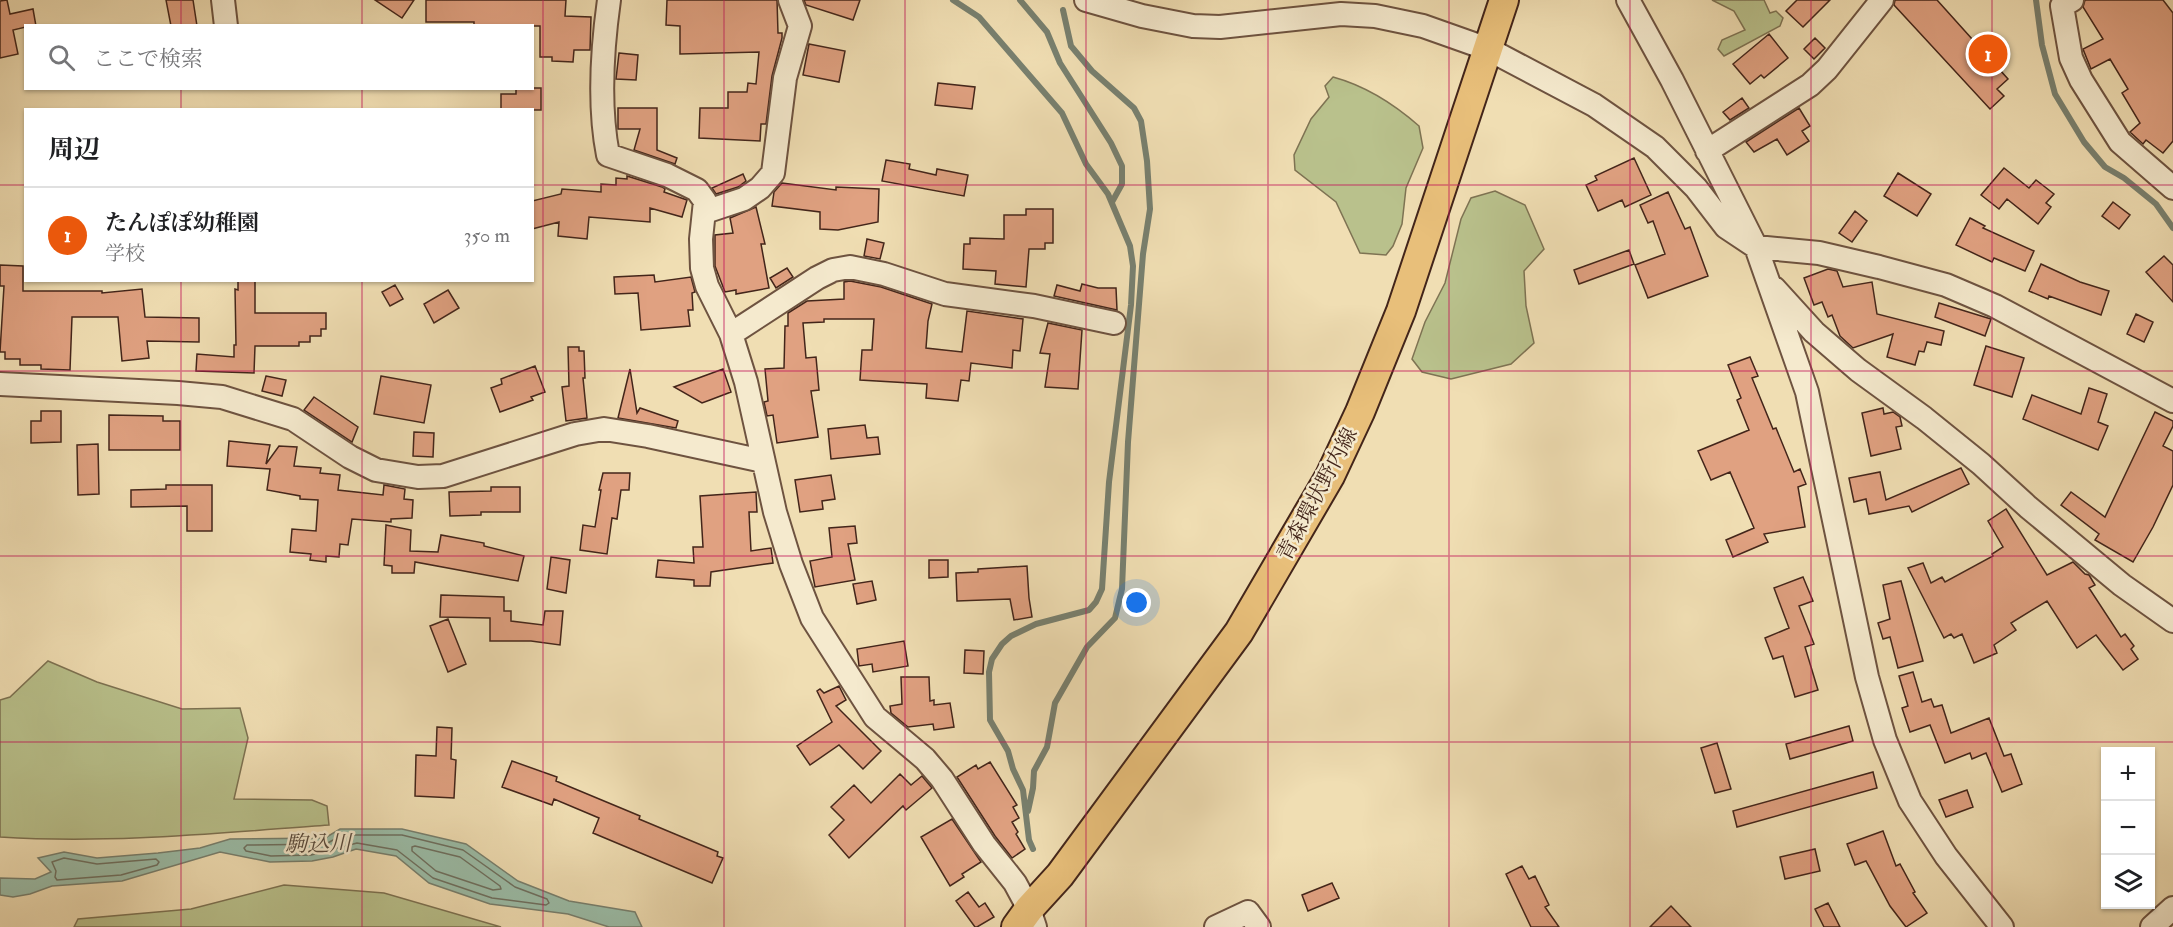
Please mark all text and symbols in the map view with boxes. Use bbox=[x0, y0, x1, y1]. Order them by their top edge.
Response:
search box bbox=[24, 24, 534, 90]
pin: 1 bbox=[1968, 32, 2008, 76]
icon: search bbox=[45, 41, 78, 74]
text: ここで検索 bbox=[93, 45, 203, 73]
text: 周辺 bbox=[48, 134, 100, 166]
text: たんぽぽ幼稚園 bbox=[105, 209, 259, 237]
text: 1 bbox=[64, 223, 71, 248]
text: 350 m bbox=[464, 223, 510, 248]
text: 学校 bbox=[105, 241, 145, 266]
street label: 青森環状野内線 bbox=[1271, 423, 1364, 565]
your location bbox=[1122, 588, 1151, 617]
map controls bbox=[2101, 747, 2155, 909]
button: + bbox=[2101, 747, 2155, 801]
button: − bbox=[2101, 801, 2155, 855]
water label: 駒込川 bbox=[285, 829, 353, 859]
button: layers bbox=[2101, 855, 2155, 909]

